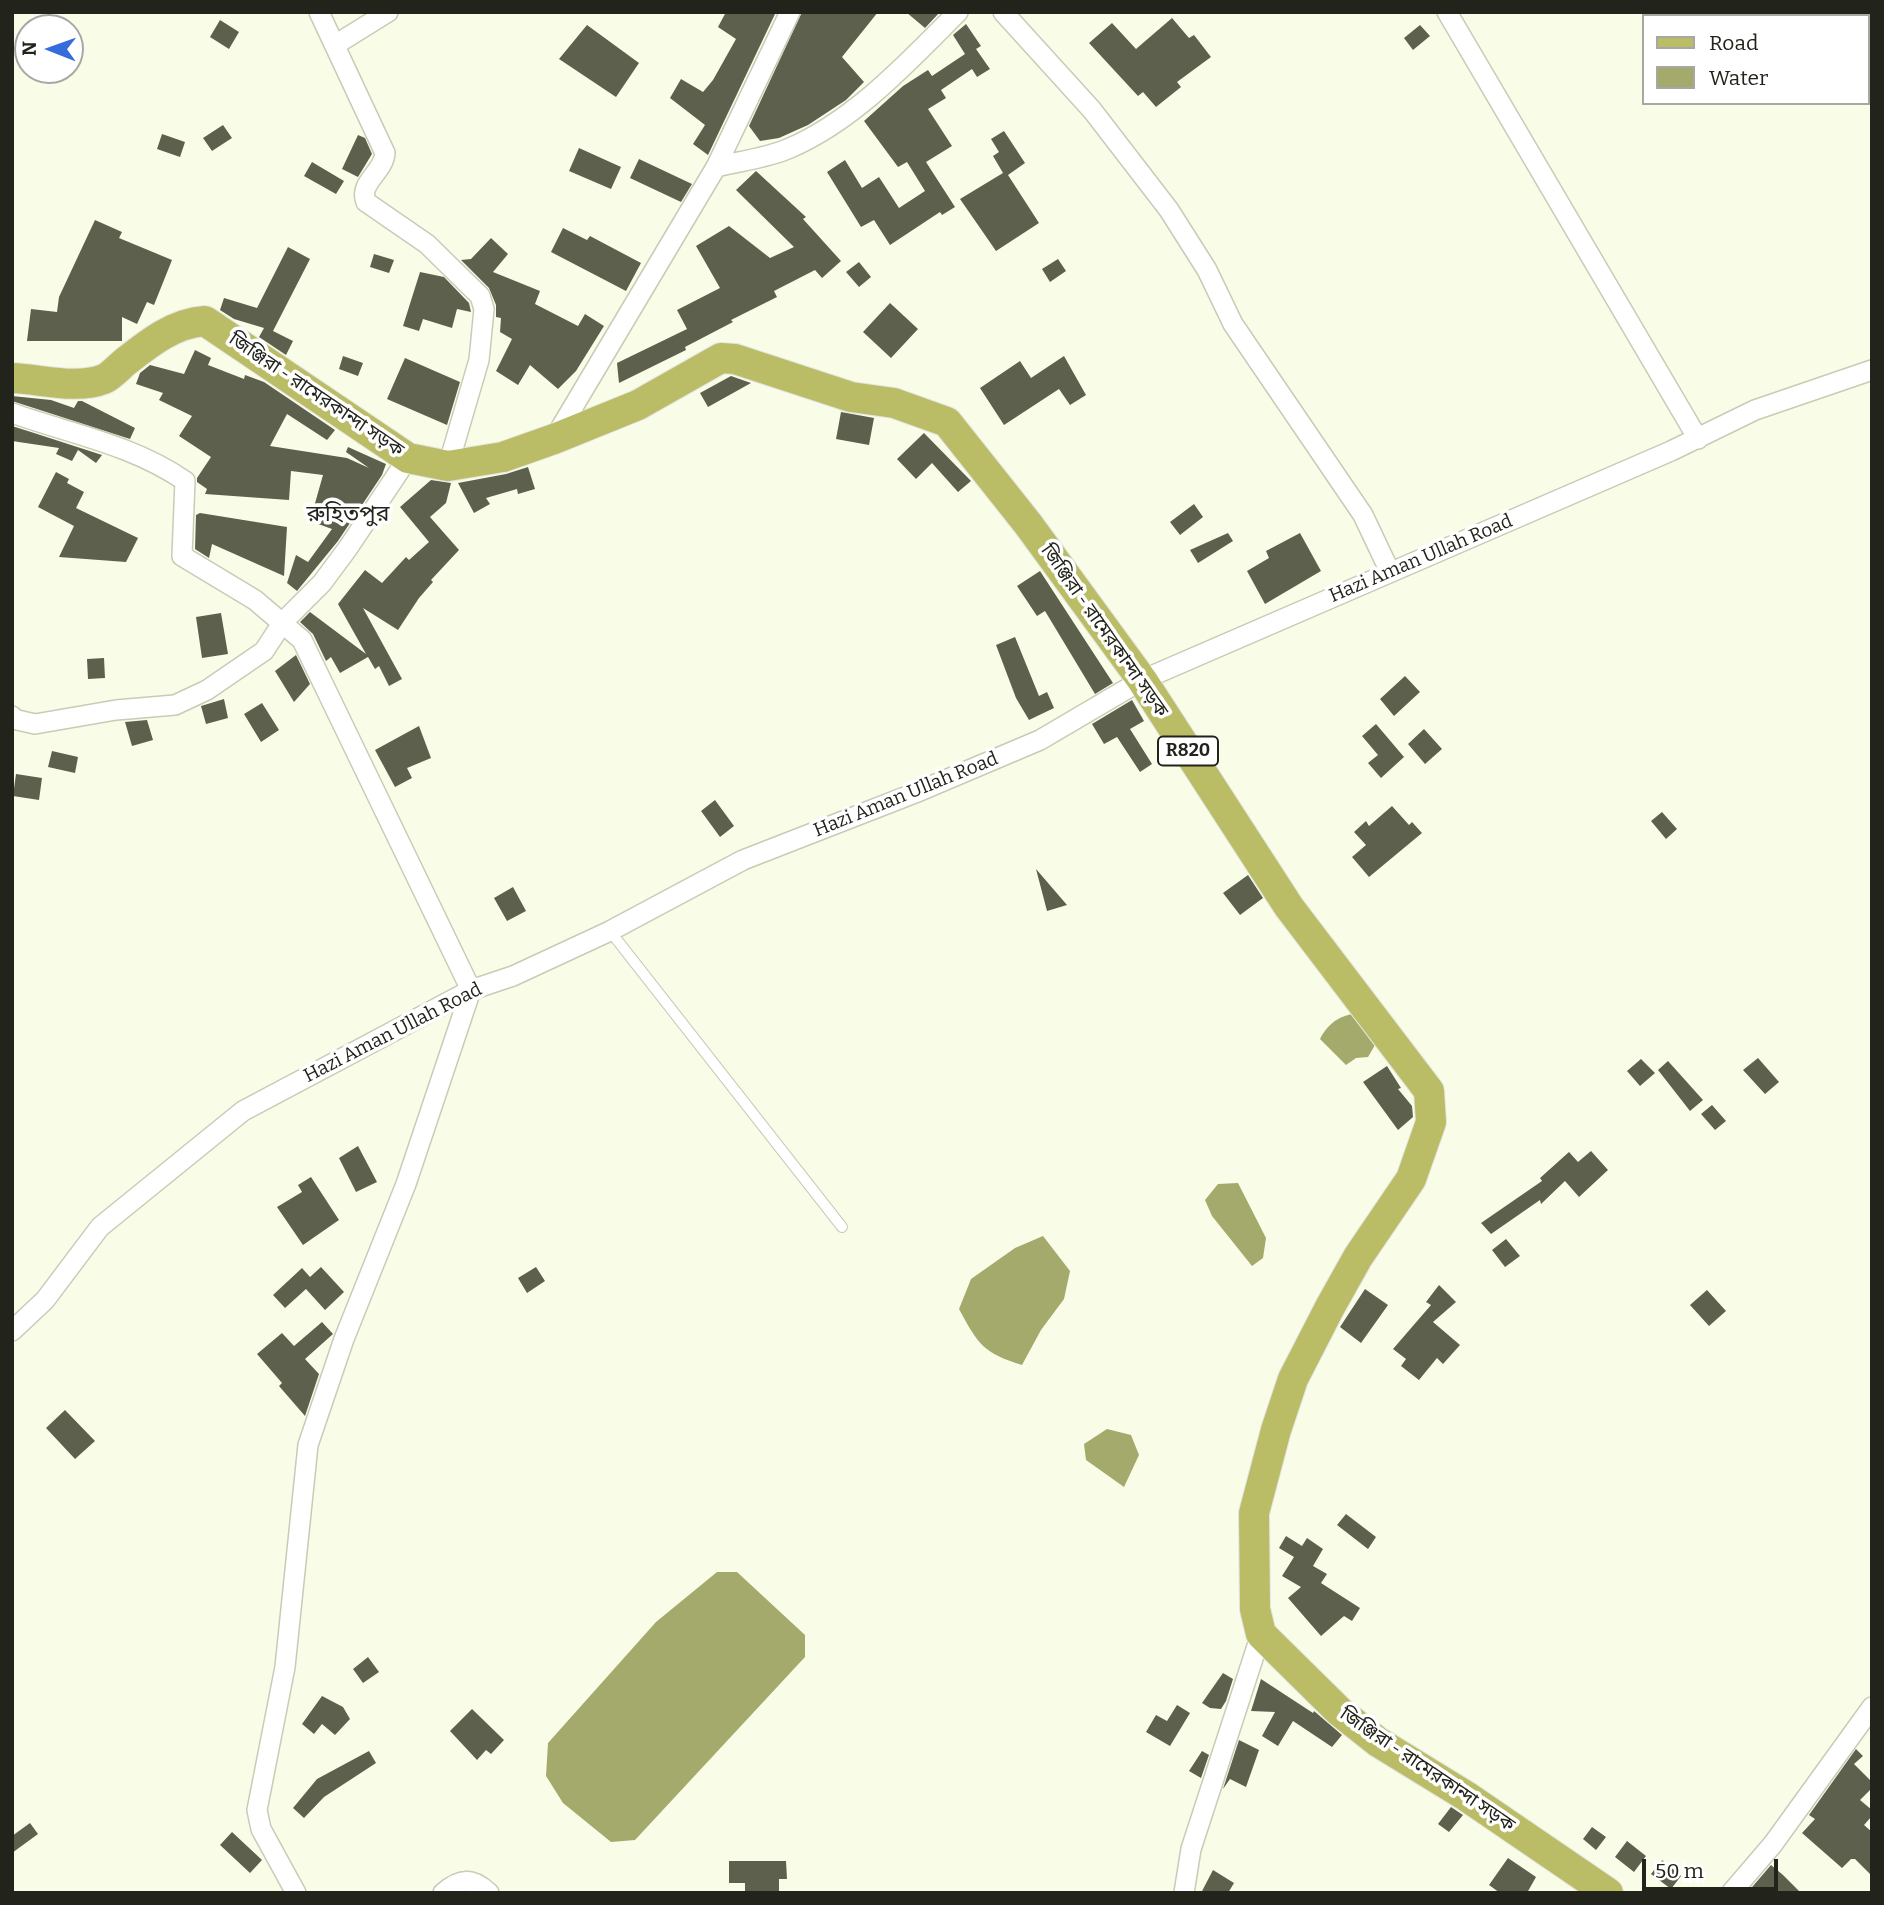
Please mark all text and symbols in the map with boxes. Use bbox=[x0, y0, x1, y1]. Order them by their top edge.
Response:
north arrow bbox=[14, 14, 84, 84]
legend bbox=[1643, 14, 1870, 105]
text: Road bbox=[1709, 30, 1758, 56]
text: N bbox=[18, 41, 41, 56]
text: Water bbox=[1709, 65, 1768, 91]
street label: জিঞ্জিরা - রামেরকান্দা সড়ক bbox=[224, 328, 408, 462]
district label: রুহিতপুর bbox=[306, 501, 390, 529]
street label: Hazi Aman Ullah Road bbox=[1326, 510, 1516, 608]
street label: জিঞ্জিরা - রামেরকান্দা সড়ক bbox=[1036, 540, 1172, 722]
road number: R820 bbox=[1158, 736, 1218, 766]
street label: Hazi Aman Ullah Road bbox=[810, 748, 1002, 842]
street label: Hazi Aman Ullah Road bbox=[300, 978, 486, 1088]
street label: জিঞ্জিরা - রামেরকান্দা সড়ক bbox=[1335, 1703, 1519, 1837]
scale bar bbox=[1646, 1846, 1783, 1890]
text: 50 m bbox=[1655, 1858, 1704, 1884]

